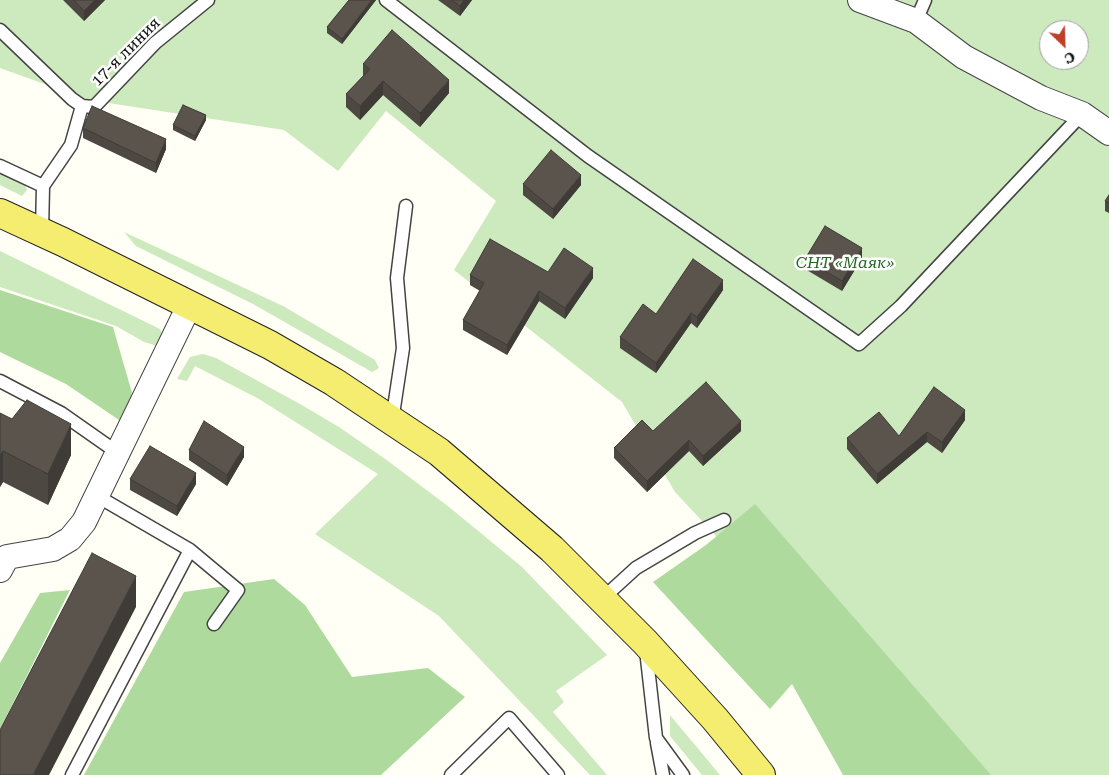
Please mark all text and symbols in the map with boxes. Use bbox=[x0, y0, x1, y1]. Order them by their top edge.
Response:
street label: 17-я линия bbox=[88, 14, 164, 90]
north arrow bbox=[1039, 20, 1089, 70]
text: С bbox=[1062, 48, 1077, 67]
park label: СНТ «Маяк» bbox=[796, 253, 894, 273]

